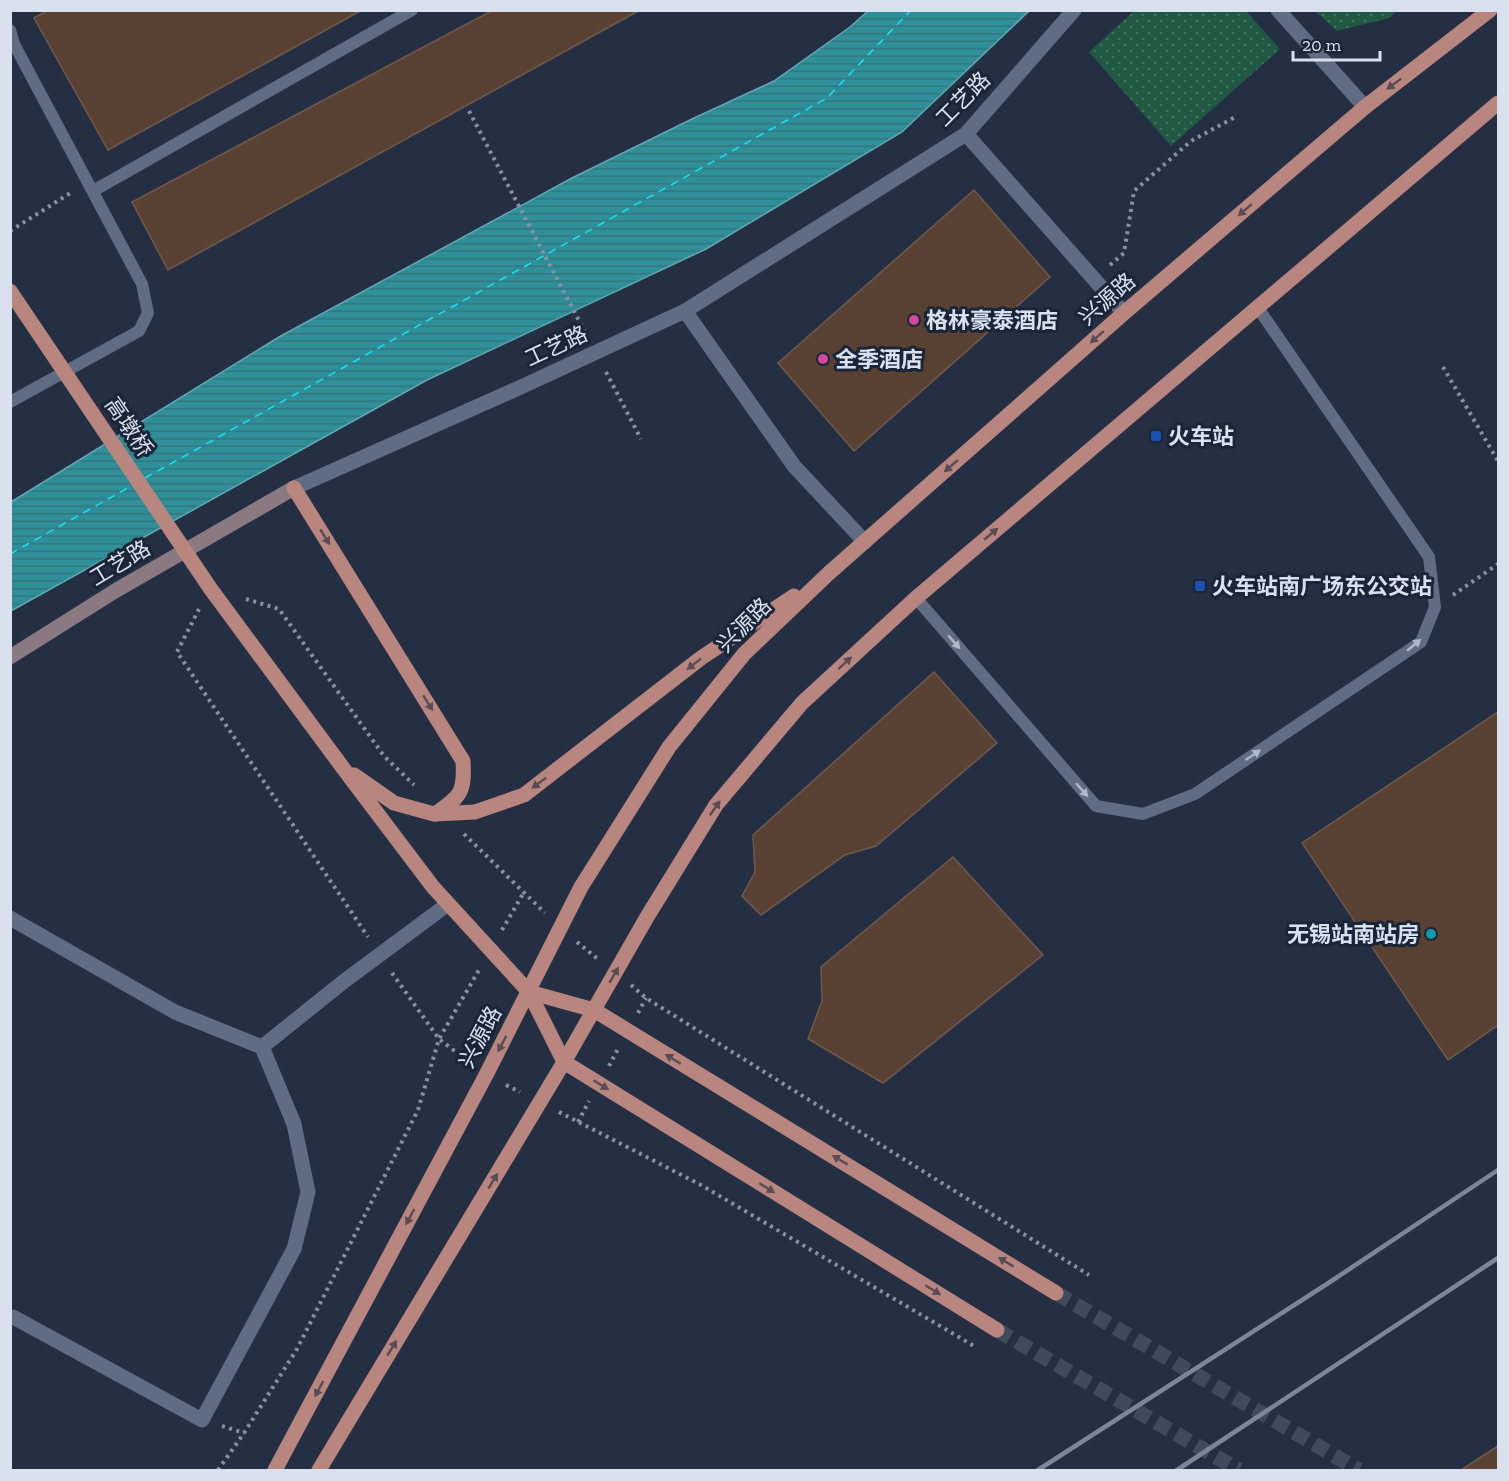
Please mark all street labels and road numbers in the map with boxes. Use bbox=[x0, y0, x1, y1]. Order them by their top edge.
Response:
street label: 工艺路 bbox=[930, 66, 996, 132]
street label: 兴源路 bbox=[1073, 267, 1141, 331]
street label: 工艺路 bbox=[520, 320, 592, 372]
street label: 高墩桥 bbox=[99, 392, 159, 462]
street label: 工艺路 bbox=[85, 534, 155, 592]
street label: 兴源路 bbox=[711, 592, 777, 658]
street label: 兴源路 bbox=[453, 1002, 507, 1072]

